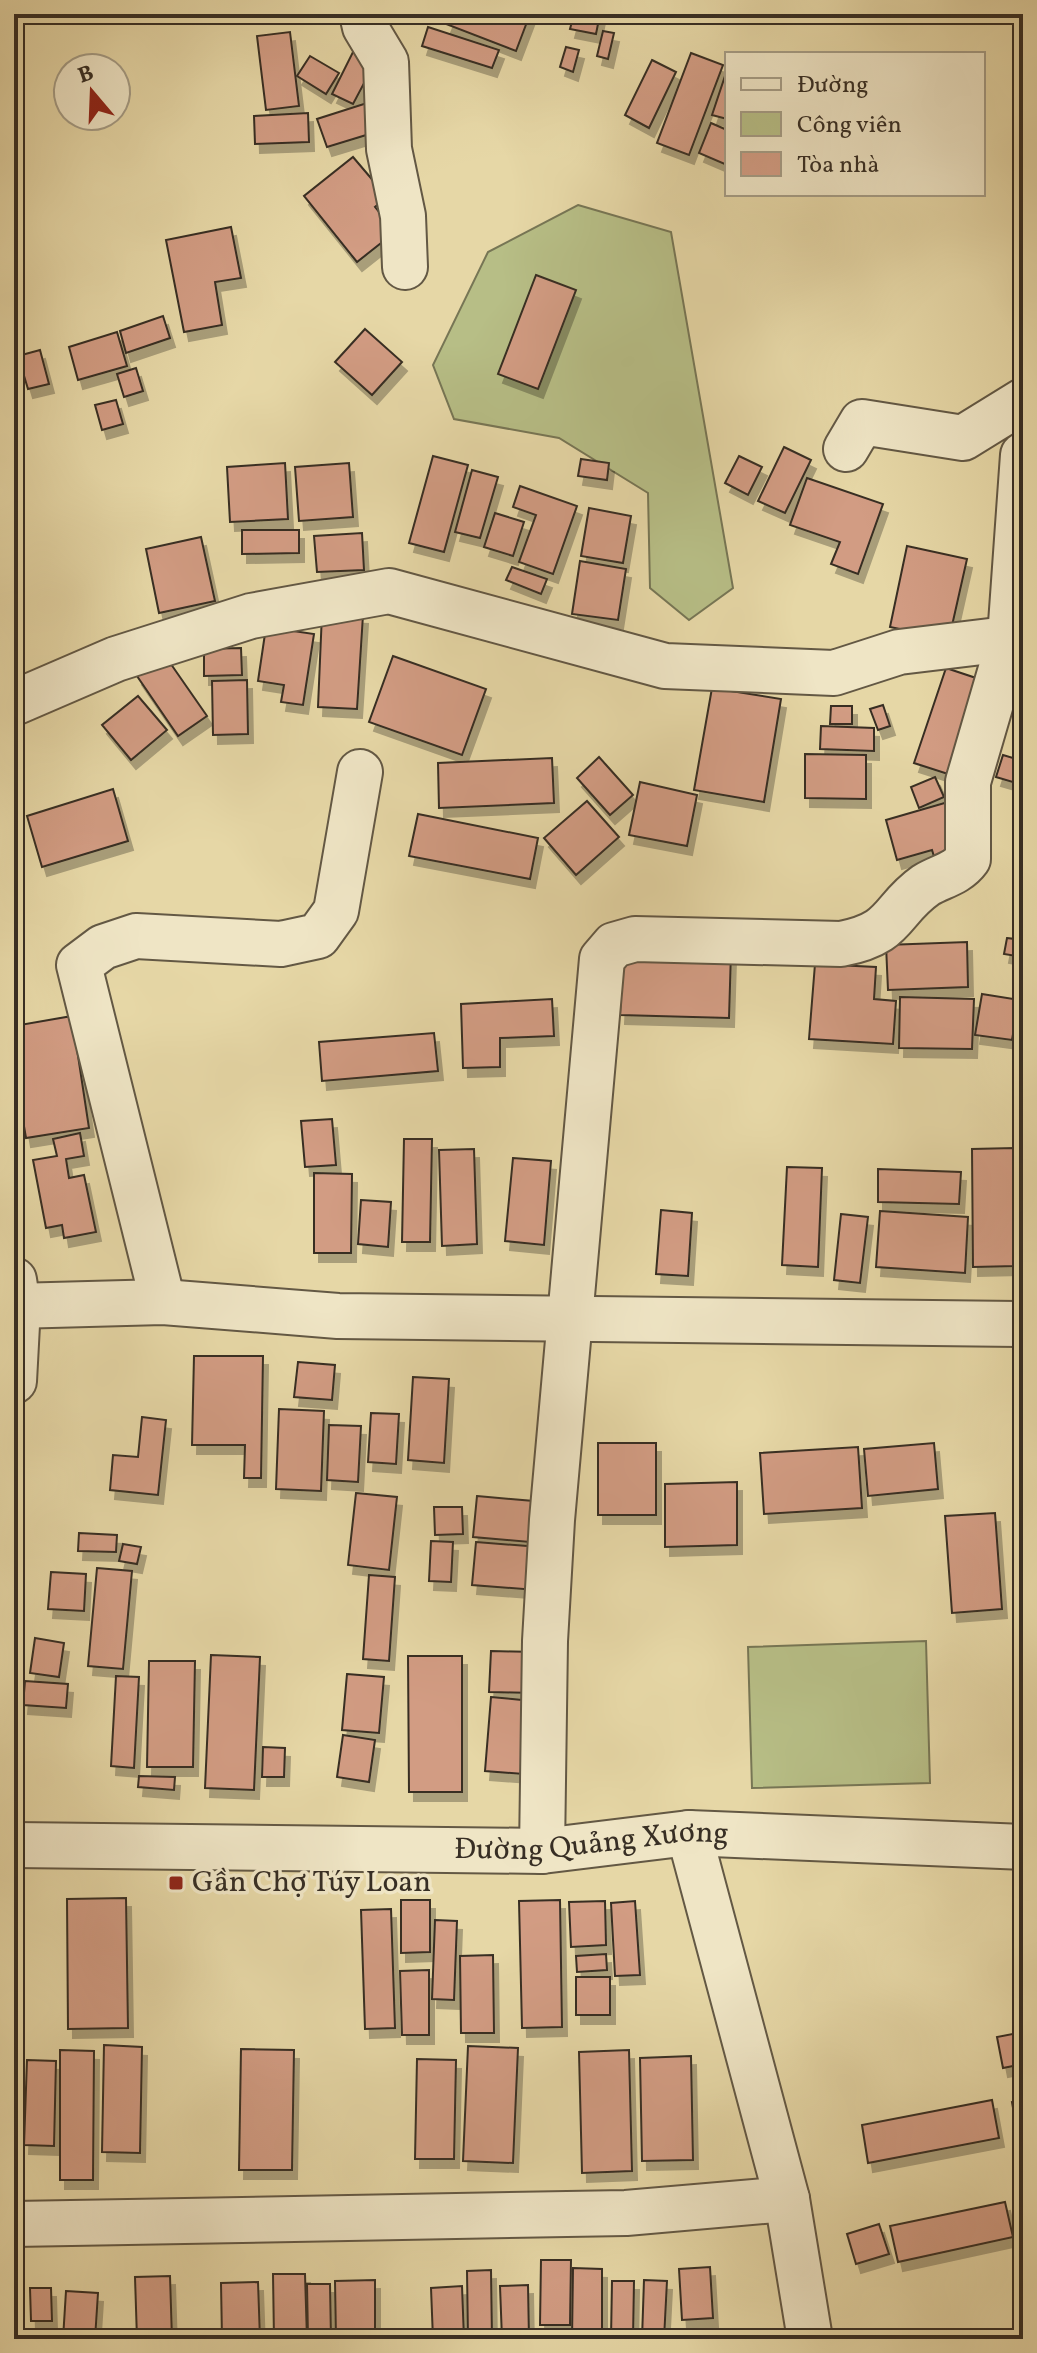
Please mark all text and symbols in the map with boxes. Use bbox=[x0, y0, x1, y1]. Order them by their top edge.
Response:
north arrow bbox=[52, 52, 132, 132]
legend bbox=[725, 52, 985, 196]
text: B bbox=[74, 58, 98, 93]
text: Đường bbox=[797, 69, 869, 103]
text: Công viên bbox=[797, 109, 902, 143]
text: Tòa nhà bbox=[797, 149, 879, 183]
street label: Đường Quảng Xương bbox=[454, 1811, 730, 1872]
place label: Gần Chợ Túy Loan bbox=[192, 1862, 431, 1904]
marker: Gần Chợ Túy Loan bbox=[167, 1874, 185, 1892]

